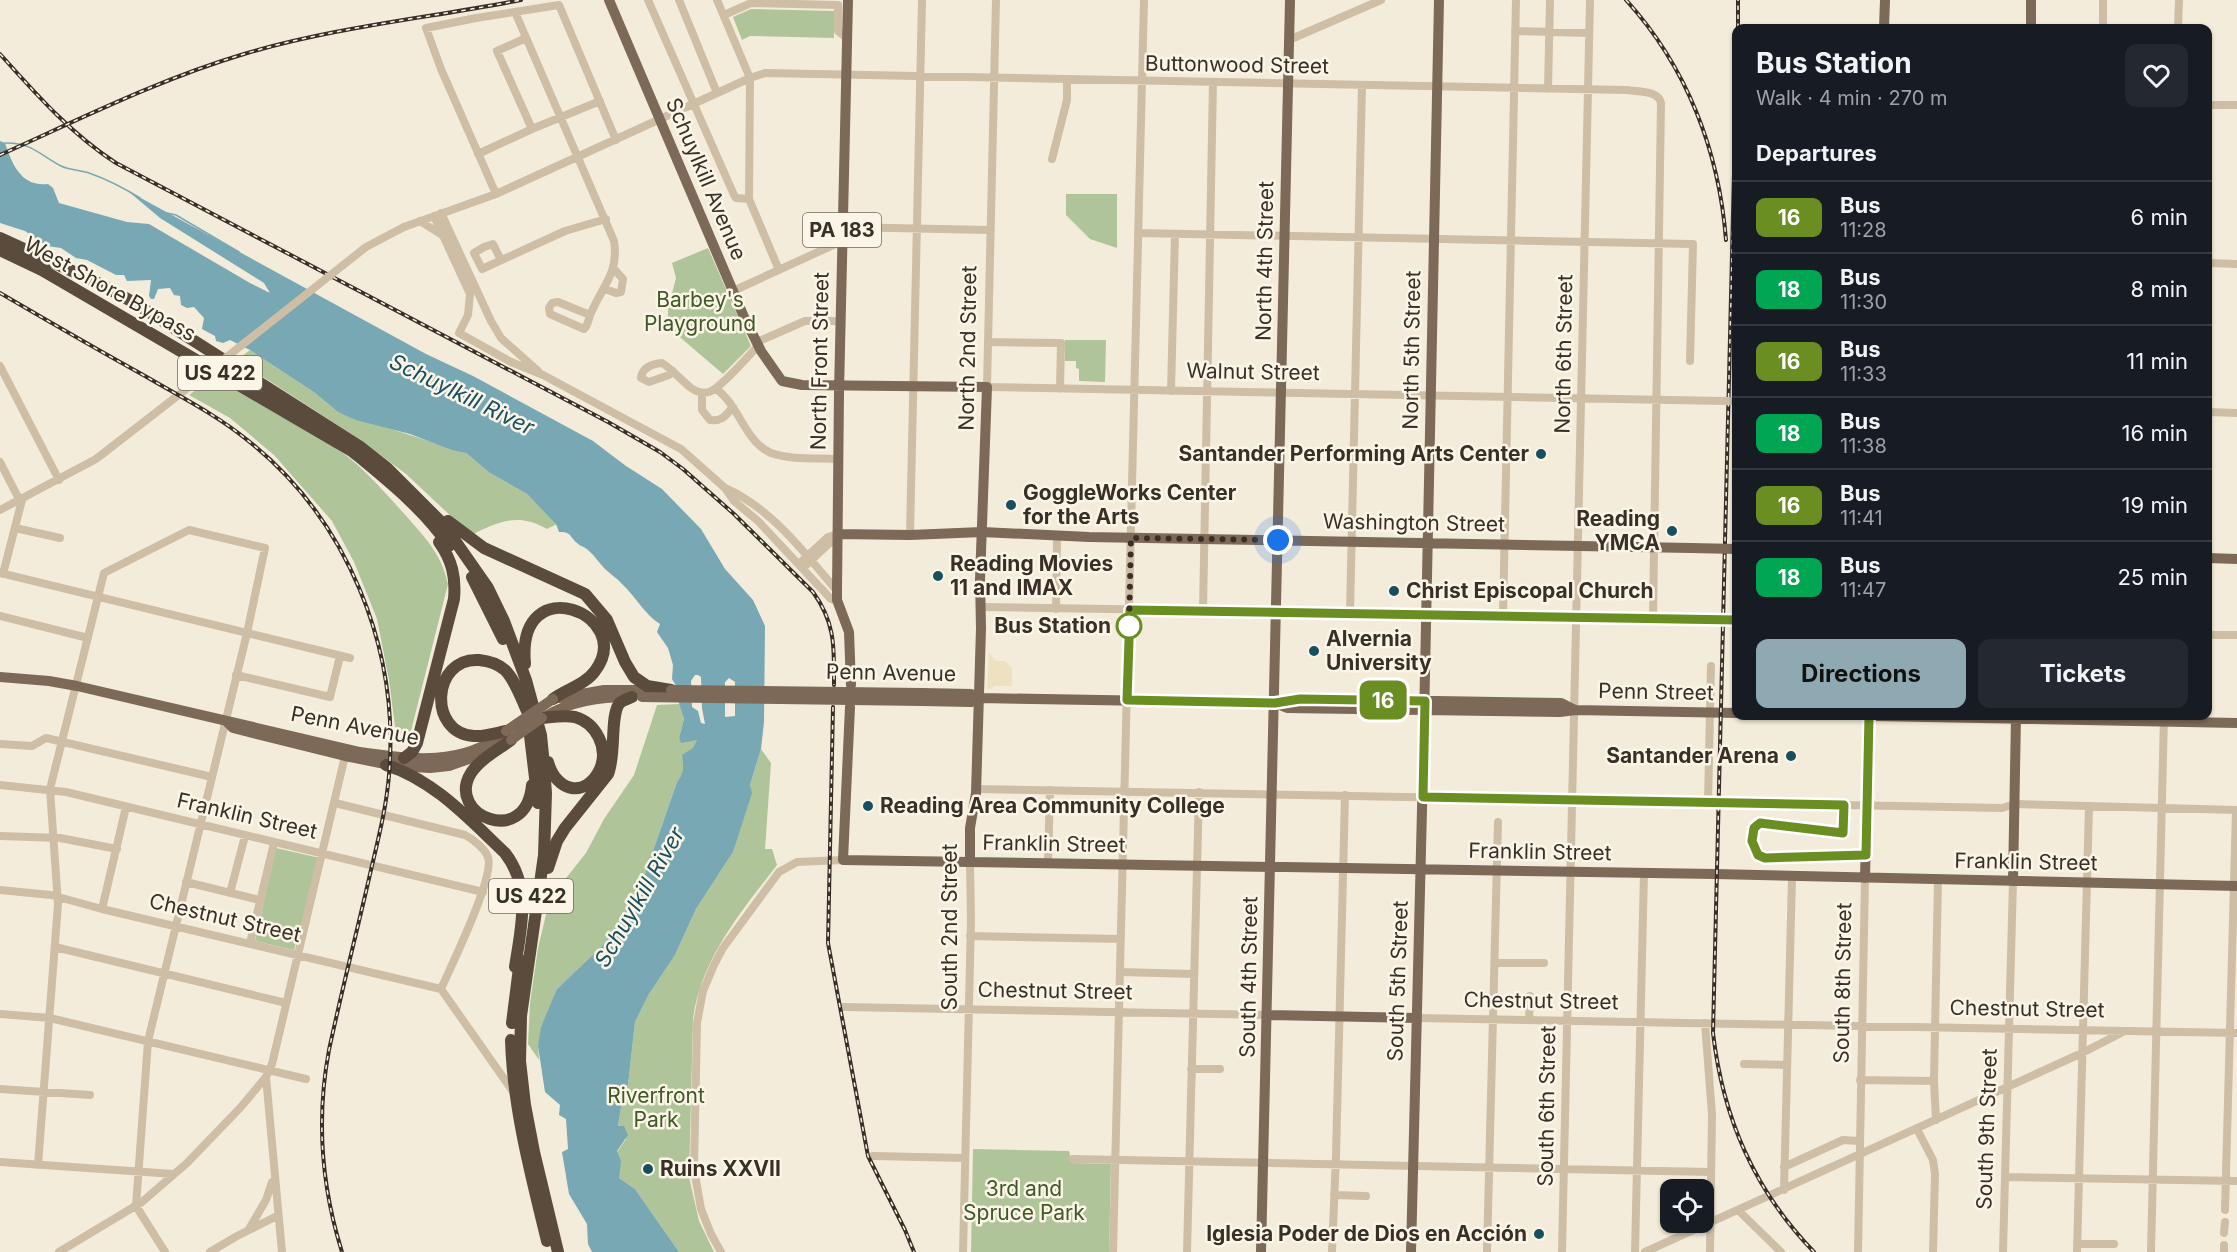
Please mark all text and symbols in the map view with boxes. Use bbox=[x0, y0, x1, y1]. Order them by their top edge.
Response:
button: heart bbox=[2125, 44, 2188, 107]
text: Bus Station bbox=[1756, 46, 1912, 80]
street label: Buttonwood Street bbox=[1145, 50, 1329, 79]
text: Walk · 4 min · 270 m bbox=[1756, 86, 1947, 110]
street label: Schuylkill Avenue bbox=[661, 94, 752, 264]
text: Departures bbox=[1756, 140, 1877, 166]
street label: North 4th Street bbox=[1251, 181, 1278, 341]
text: Bus bbox=[1840, 192, 1881, 218]
text: 6 min bbox=[2131, 204, 2188, 230]
text: 16 bbox=[1778, 205, 1800, 230]
road number: PA 183 bbox=[803, 213, 881, 247]
text: 11:28 bbox=[1840, 218, 1887, 242]
street label: West Shore Bypass bbox=[20, 231, 200, 346]
text: Bus bbox=[1840, 264, 1881, 290]
street label: North 2nd Street bbox=[954, 265, 981, 431]
street label: North 5th Street bbox=[1398, 270, 1425, 430]
street label: North Front Street bbox=[805, 272, 834, 450]
street label: North 6th Street bbox=[1550, 274, 1577, 434]
text: 8 min bbox=[2131, 276, 2188, 302]
text: 18 bbox=[1778, 277, 1800, 302]
park label: Barbey's Playground bbox=[644, 287, 756, 336]
text: 11:30 bbox=[1840, 290, 1887, 314]
text: Bus bbox=[1840, 336, 1881, 362]
water label: Schuylkill River bbox=[386, 348, 539, 440]
text: 11 min bbox=[2126, 348, 2188, 374]
text: 16 bbox=[1778, 349, 1800, 374]
road number: US 422 bbox=[178, 356, 262, 390]
street label: Walnut Street bbox=[1186, 358, 1320, 385]
text: 11:33 bbox=[1840, 362, 1887, 386]
text: Bus bbox=[1840, 408, 1881, 434]
text: 16 min bbox=[2122, 420, 2188, 446]
text: 18 bbox=[1778, 421, 1800, 446]
text: 11:38 bbox=[1840, 434, 1887, 458]
place label: Santander Performing Arts Center bbox=[1179, 441, 1529, 466]
marker: Santander Performing Arts Center bbox=[1534, 447, 1548, 461]
place label: GoggleWorks Center for the Arts bbox=[1023, 480, 1237, 529]
text: Bus bbox=[1840, 480, 1881, 506]
text: 19 min bbox=[2122, 492, 2188, 518]
text: 16 bbox=[1778, 493, 1800, 518]
marker: GoggleWorks Center for the Arts bbox=[1004, 498, 1018, 512]
place label: Reading YMCA bbox=[1576, 506, 1660, 555]
text: 11:41 bbox=[1840, 506, 1883, 530]
street label: Washington Street bbox=[1323, 508, 1505, 537]
marker: Reading YMCA bbox=[1665, 524, 1679, 538]
your location bbox=[1263, 525, 1293, 555]
place label: Reading Movies 11 and IMAX bbox=[950, 551, 1113, 600]
text: Bus bbox=[1840, 552, 1881, 578]
text: 25 min bbox=[2117, 564, 2188, 590]
text: 18 bbox=[1778, 565, 1800, 590]
marker: Reading Movies 11 and IMAX bbox=[931, 569, 945, 583]
place label: Christ Episcopal Church bbox=[1406, 578, 1654, 603]
text: 11:47 bbox=[1840, 578, 1886, 602]
marker: Christ Episcopal Church bbox=[1387, 584, 1401, 598]
place label: Bus Station bbox=[994, 613, 1111, 638]
marker: Bus Station bbox=[1116, 613, 1142, 639]
place label: Alvernia University bbox=[1326, 626, 1432, 675]
button: Directions bbox=[1756, 639, 1966, 708]
button: Tickets bbox=[1978, 639, 2188, 708]
marker: Alvernia University bbox=[1307, 644, 1321, 658]
street label: Penn Avenue bbox=[826, 659, 956, 686]
street label: Penn Street bbox=[1598, 678, 1714, 705]
line badge: 16 bbox=[1356, 680, 1410, 720]
text: 16 bbox=[1372, 688, 1394, 713]
street label: Penn Avenue bbox=[289, 701, 421, 750]
place label: Santander Arena bbox=[1606, 743, 1779, 768]
marker: Santander Arena bbox=[1784, 749, 1798, 763]
street label: Franklin Street bbox=[175, 787, 320, 844]
place label: Reading Area Community College bbox=[880, 793, 1225, 818]
marker: Reading Area Community College bbox=[861, 799, 875, 813]
water label: Schuylkill River bbox=[588, 822, 690, 972]
street label: Franklin Street bbox=[982, 830, 1126, 857]
street label: Franklin Street bbox=[1468, 838, 1612, 865]
street label: South 2nd Street bbox=[937, 843, 962, 1010]
street label: Franklin Street bbox=[1954, 848, 2098, 875]
road number: US 422 bbox=[489, 879, 573, 913]
street label: Chestnut Street bbox=[147, 888, 303, 947]
street label: South 4th Street bbox=[1235, 896, 1262, 1058]
street label: South 5th Street bbox=[1382, 900, 1413, 1062]
street label: South 8th Street bbox=[1829, 902, 1856, 1064]
street label: Chestnut Street bbox=[977, 977, 1133, 1004]
street label: Chestnut Street bbox=[1463, 987, 1619, 1014]
street label: Chestnut Street bbox=[1949, 995, 2105, 1022]
street label: South 6th Street bbox=[1533, 1025, 1560, 1187]
street label: South 9th Street bbox=[1971, 1048, 2002, 1210]
park label: Riverfront Park bbox=[607, 1083, 705, 1132]
place label: Ruins XXVII bbox=[660, 1156, 781, 1181]
marker: Ruins XXVII bbox=[641, 1162, 655, 1176]
park label: 3rd and Spruce Park bbox=[963, 1176, 1085, 1225]
map controls bbox=[1660, 1179, 1714, 1233]
button: locate bbox=[1660, 1179, 1714, 1233]
place label: Iglesia Poder de Dios en Acción bbox=[1206, 1221, 1527, 1246]
marker: Iglesia Poder de Dios en Acción bbox=[1532, 1227, 1546, 1241]

